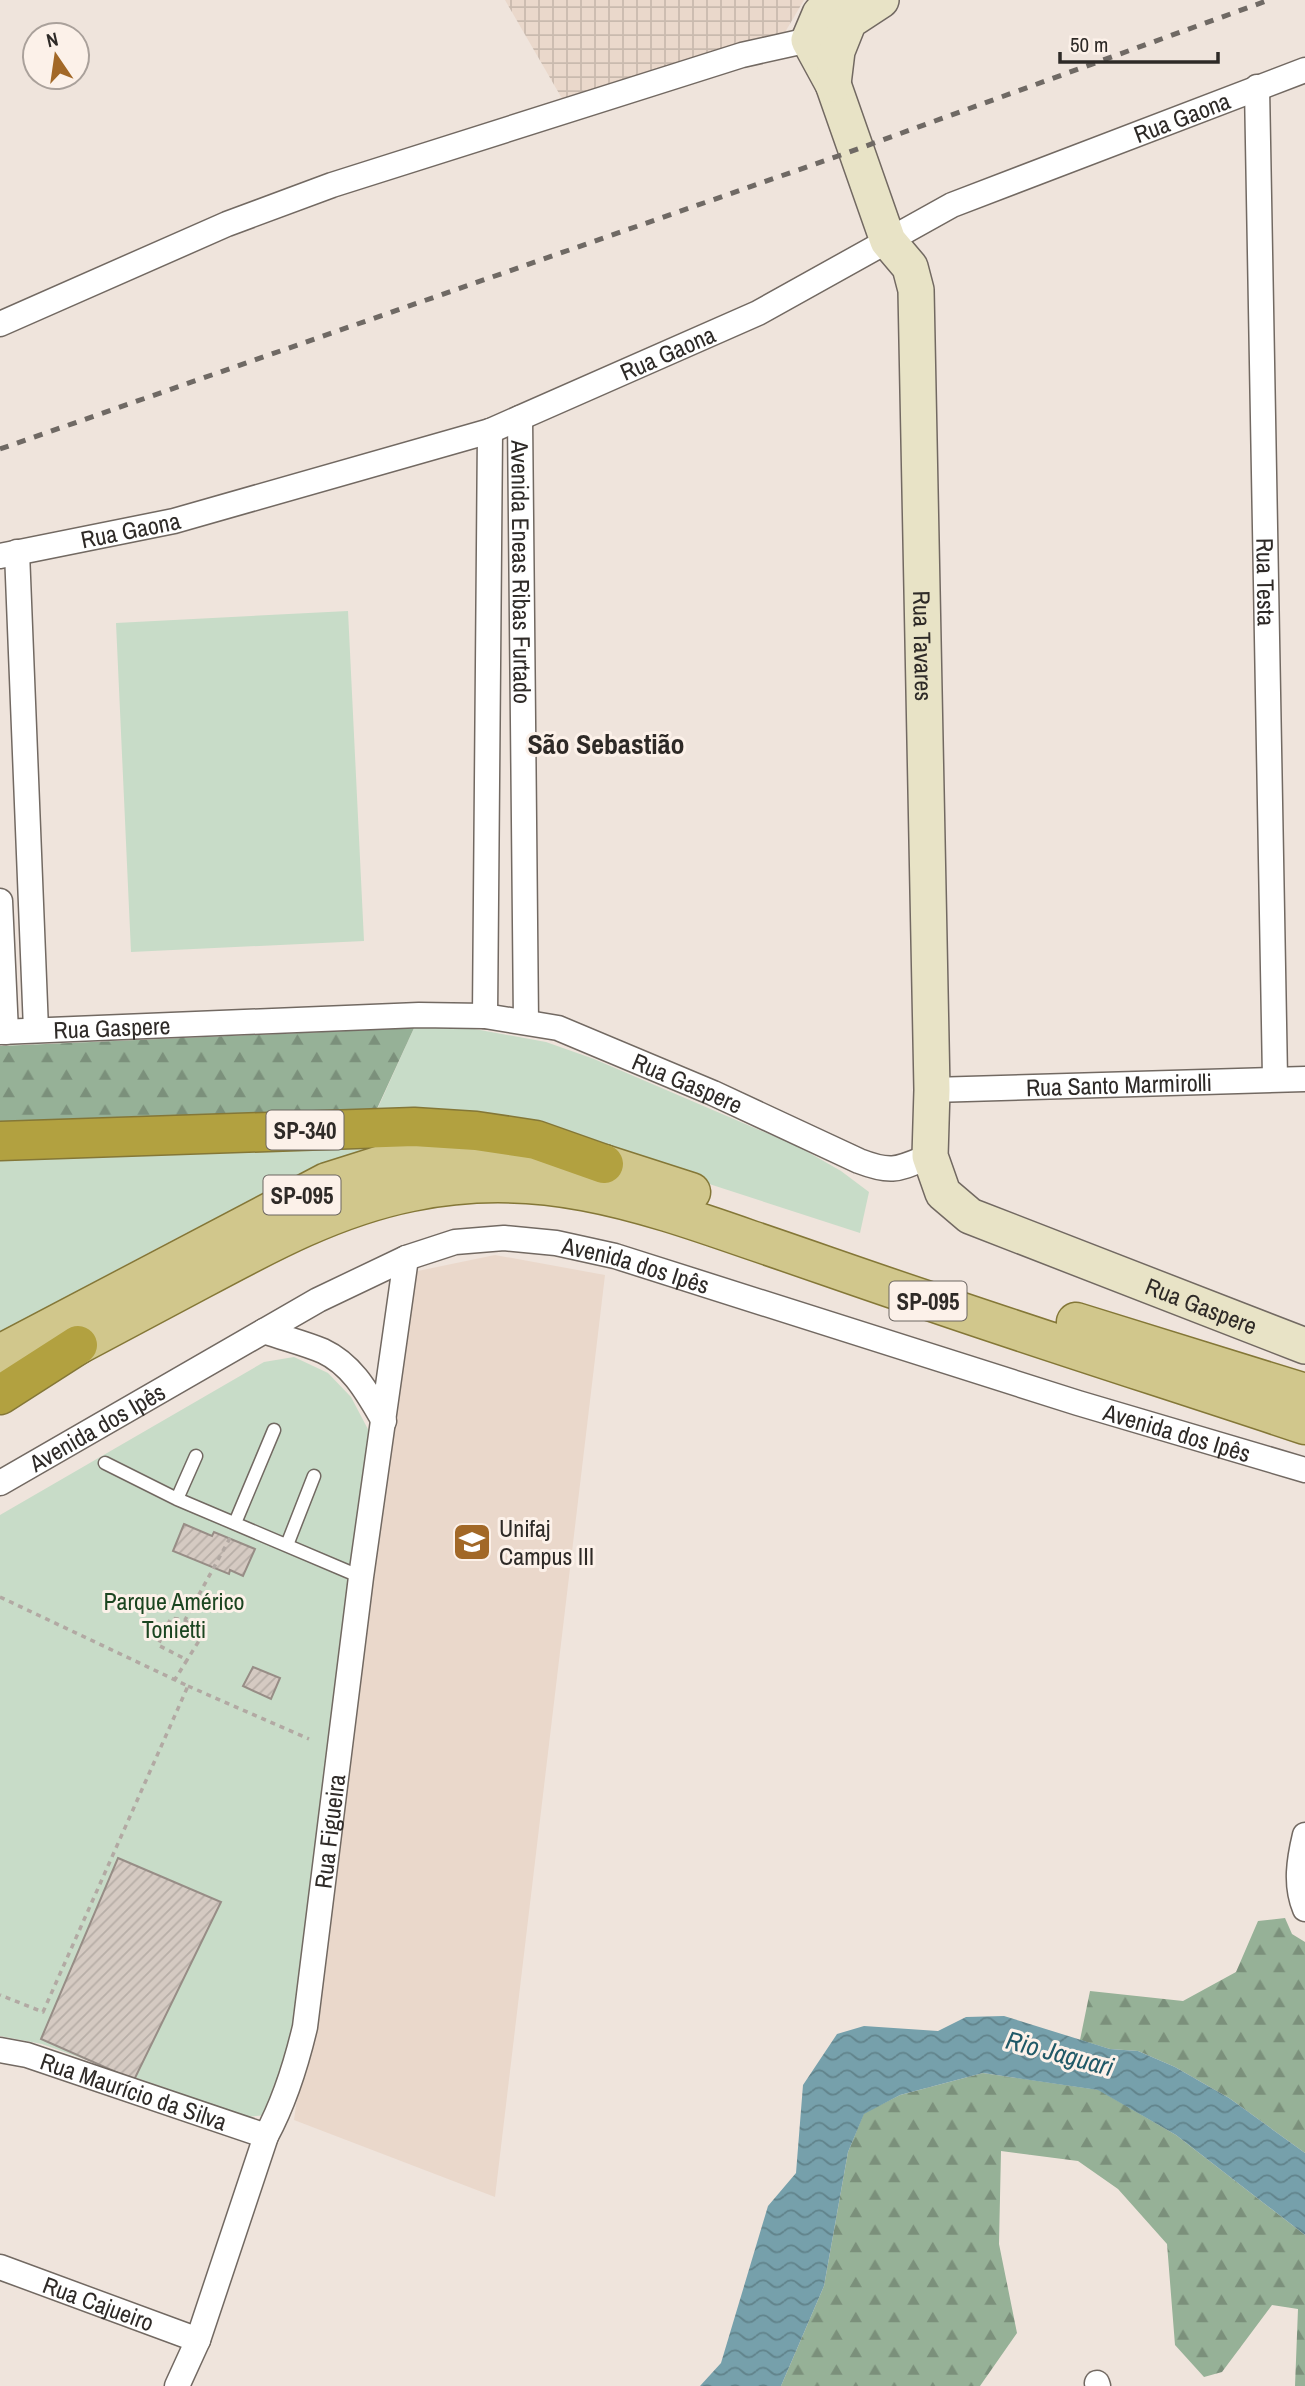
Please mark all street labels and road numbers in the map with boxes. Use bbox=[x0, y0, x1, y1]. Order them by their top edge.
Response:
street label: Rua Gaona bbox=[1129, 84, 1235, 150]
street label: Rua Gaona bbox=[615, 318, 720, 388]
street label: Avenida Eneas Ribas Furtado bbox=[504, 439, 539, 704]
street label: Rua Gaona bbox=[78, 504, 184, 555]
street label: Rua Testa bbox=[1249, 537, 1283, 626]
street label: Rua Tavares bbox=[906, 590, 940, 702]
street label: Rua Gaspere bbox=[53, 1009, 171, 1046]
street label: Rua Gaspere bbox=[628, 1045, 748, 1121]
street label: Rua Santo Marmirolli bbox=[1025, 1066, 1212, 1103]
road number: SP-340 bbox=[266, 1110, 344, 1149]
road number: SP-095 bbox=[264, 1176, 340, 1214]
street label: Avenida dos Ipês bbox=[558, 1229, 713, 1301]
street label: Rua Gaspere bbox=[1141, 1270, 1262, 1342]
road number: SP-095 bbox=[890, 1282, 967, 1320]
street label: Avenida dos Ipês bbox=[22, 1375, 171, 1479]
street label: Avenida dos Ipês bbox=[1099, 1395, 1255, 1469]
street label: Rua Figueira bbox=[306, 1772, 352, 1890]
street label: Rua Maurício da Silva bbox=[36, 2045, 231, 2138]
street label: Rua Cajueiro bbox=[39, 2268, 159, 2338]

